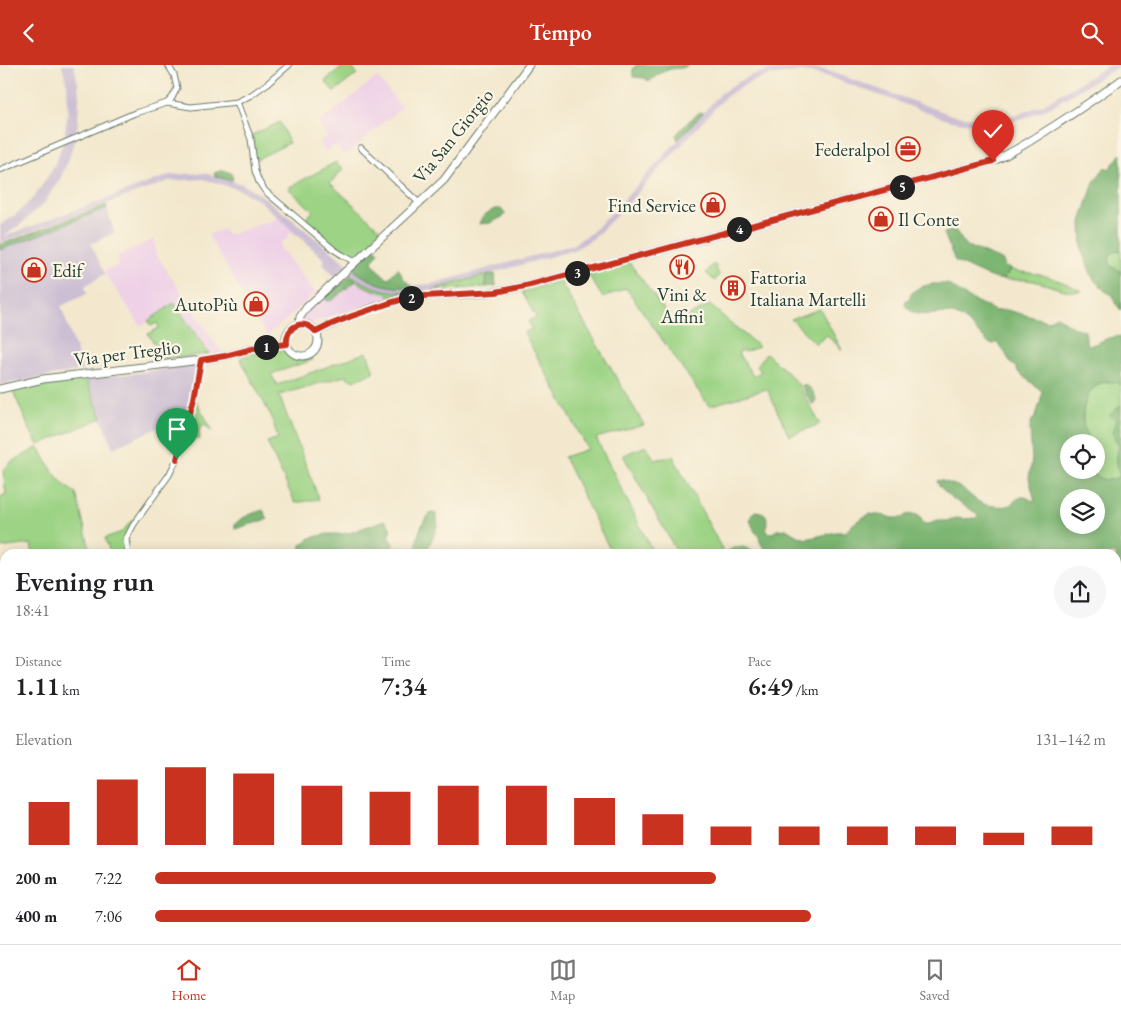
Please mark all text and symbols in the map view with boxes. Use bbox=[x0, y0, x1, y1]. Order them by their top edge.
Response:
text: Tempo bbox=[529, 18, 592, 47]
icon: back bbox=[15, 19, 43, 47]
icon: search bbox=[1078, 19, 1106, 47]
street label: Via San Giorgio bbox=[407, 83, 499, 189]
pin bbox=[972, 110, 1014, 161]
icon: check bbox=[979, 117, 1007, 145]
office icon: Federalpol bbox=[895, 136, 921, 162]
place label: Federalpol bbox=[815, 137, 890, 162]
pin: 5 bbox=[890, 175, 914, 199]
text: 5 bbox=[899, 178, 906, 196]
shop icon: Find Service bbox=[700, 192, 726, 218]
place label: Find Service bbox=[608, 193, 696, 218]
shop icon: Il Conte bbox=[868, 206, 894, 232]
place label: Il Conte bbox=[898, 207, 959, 232]
pin: 4 bbox=[726, 217, 752, 241]
text: 4 bbox=[736, 220, 743, 238]
restaurant icon: Vini & Affini bbox=[669, 254, 695, 280]
shop icon: Edif bbox=[21, 257, 47, 283]
place label: Edif bbox=[52, 258, 85, 283]
pin: 3 bbox=[564, 261, 590, 285]
text: 3 bbox=[574, 264, 581, 282]
place label: Fattoria Italiana Martelli bbox=[750, 265, 866, 312]
building icon: Fattoria Italiana Martelli bbox=[720, 275, 746, 301]
place label: Vini & Affini bbox=[657, 282, 707, 329]
pin: 2 bbox=[398, 285, 424, 311]
text: 2 bbox=[408, 289, 415, 307]
shop icon: AutoPiù bbox=[243, 291, 269, 317]
place label: AutoPiù bbox=[173, 292, 238, 317]
street label: Via per Treglio bbox=[72, 334, 182, 372]
pin: 1 bbox=[254, 335, 278, 359]
text: 1 bbox=[263, 338, 270, 356]
pin bbox=[156, 408, 198, 459]
icon: arrive bbox=[163, 415, 191, 443]
map controls bbox=[1060, 434, 1105, 534]
button: locate bbox=[1060, 434, 1105, 479]
button: layers bbox=[1060, 489, 1105, 534]
text: Evening run bbox=[15, 563, 154, 599]
button: share bbox=[1054, 566, 1106, 618]
text: 18:41 bbox=[15, 600, 50, 621]
text: Distance bbox=[15, 652, 62, 670]
text: Time bbox=[381, 652, 411, 670]
text: Pace bbox=[748, 652, 771, 670]
text: 1.11 bbox=[15, 670, 60, 702]
text: 7:34 bbox=[381, 670, 427, 702]
text: 6:49 bbox=[748, 670, 793, 702]
text: km bbox=[60, 681, 80, 699]
text: /km bbox=[793, 681, 819, 699]
text: Elevation bbox=[15, 729, 73, 750]
text: 131–142 m bbox=[1035, 729, 1106, 750]
text: 200 m bbox=[15, 868, 57, 889]
text: 7:22 bbox=[95, 868, 122, 889]
text: 400 m bbox=[15, 906, 57, 927]
text: 7:06 bbox=[95, 906, 122, 927]
tab: Home bbox=[171, 956, 206, 1004]
tab: Map bbox=[549, 956, 577, 1004]
tab: Saved bbox=[920, 956, 950, 1004]

